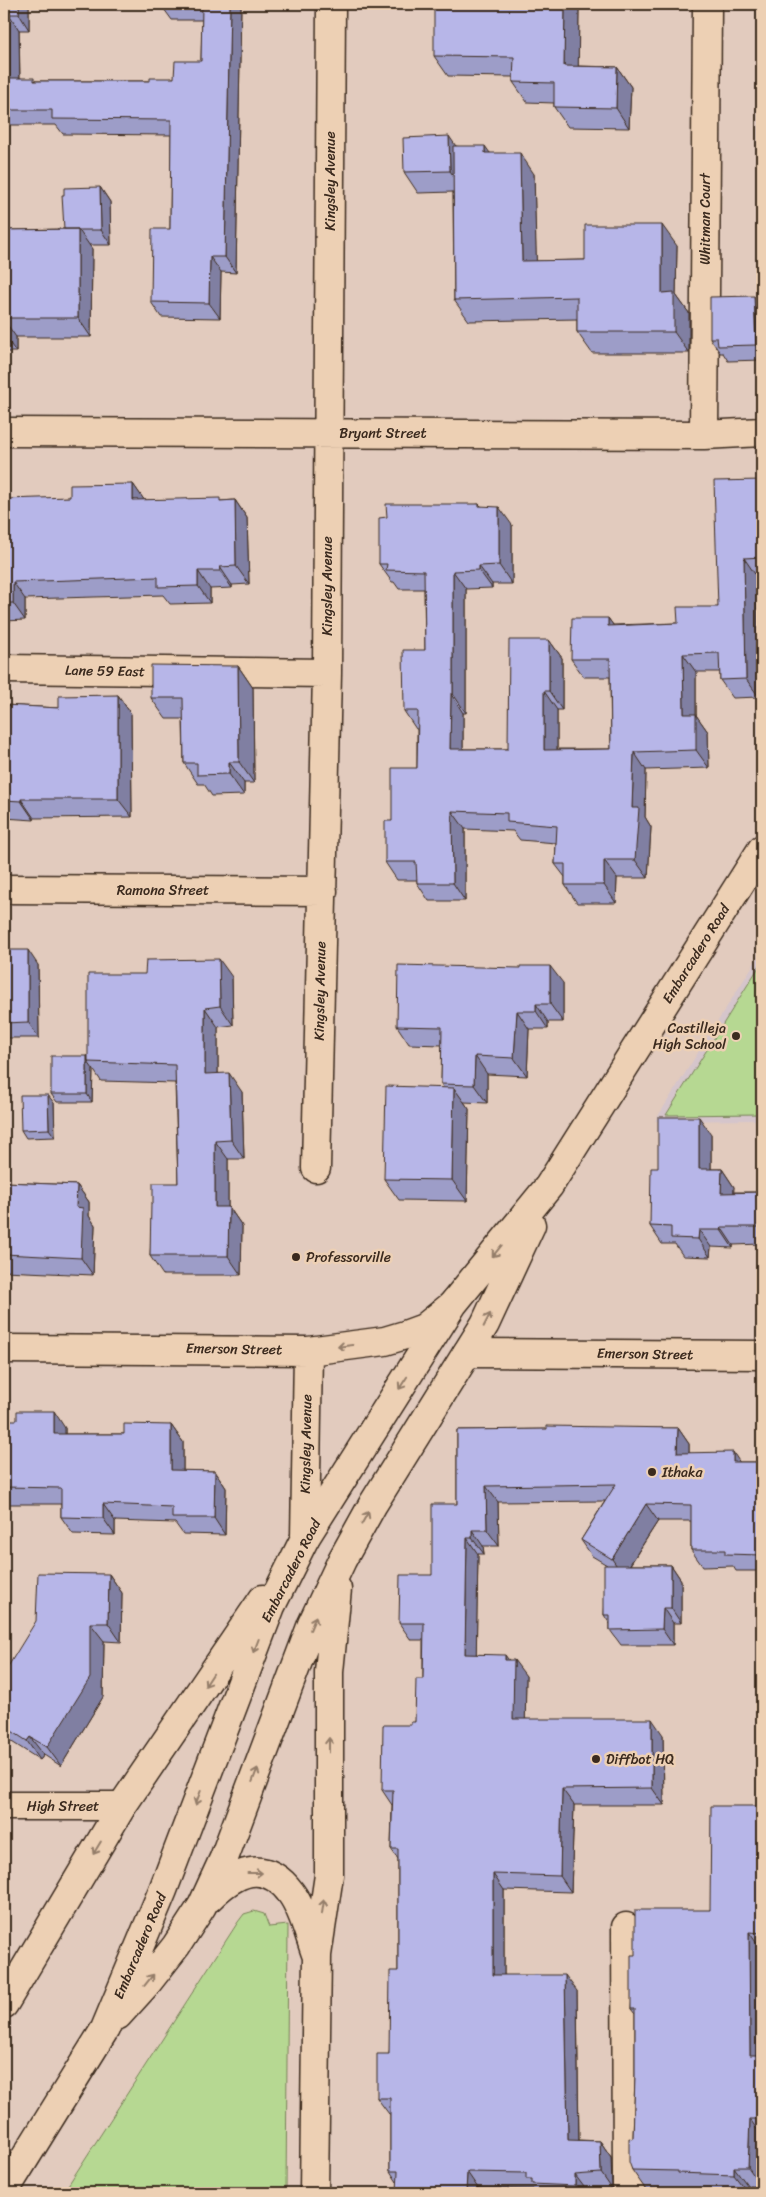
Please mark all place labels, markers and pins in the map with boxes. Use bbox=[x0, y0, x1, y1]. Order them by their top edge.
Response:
place label: Castilleja High School bbox=[653, 1016, 727, 1057]
marker: Castilleja High School bbox=[730, 1030, 742, 1042]
place label: Professorville bbox=[306, 1245, 391, 1270]
marker: Professorville bbox=[290, 1251, 302, 1263]
place label: Ithaka bbox=[661, 1460, 703, 1485]
marker: Ithaka bbox=[646, 1466, 658, 1478]
place label: Diffbot HQ bbox=[606, 1747, 674, 1772]
marker: Diffbot HQ bbox=[590, 1753, 602, 1765]

